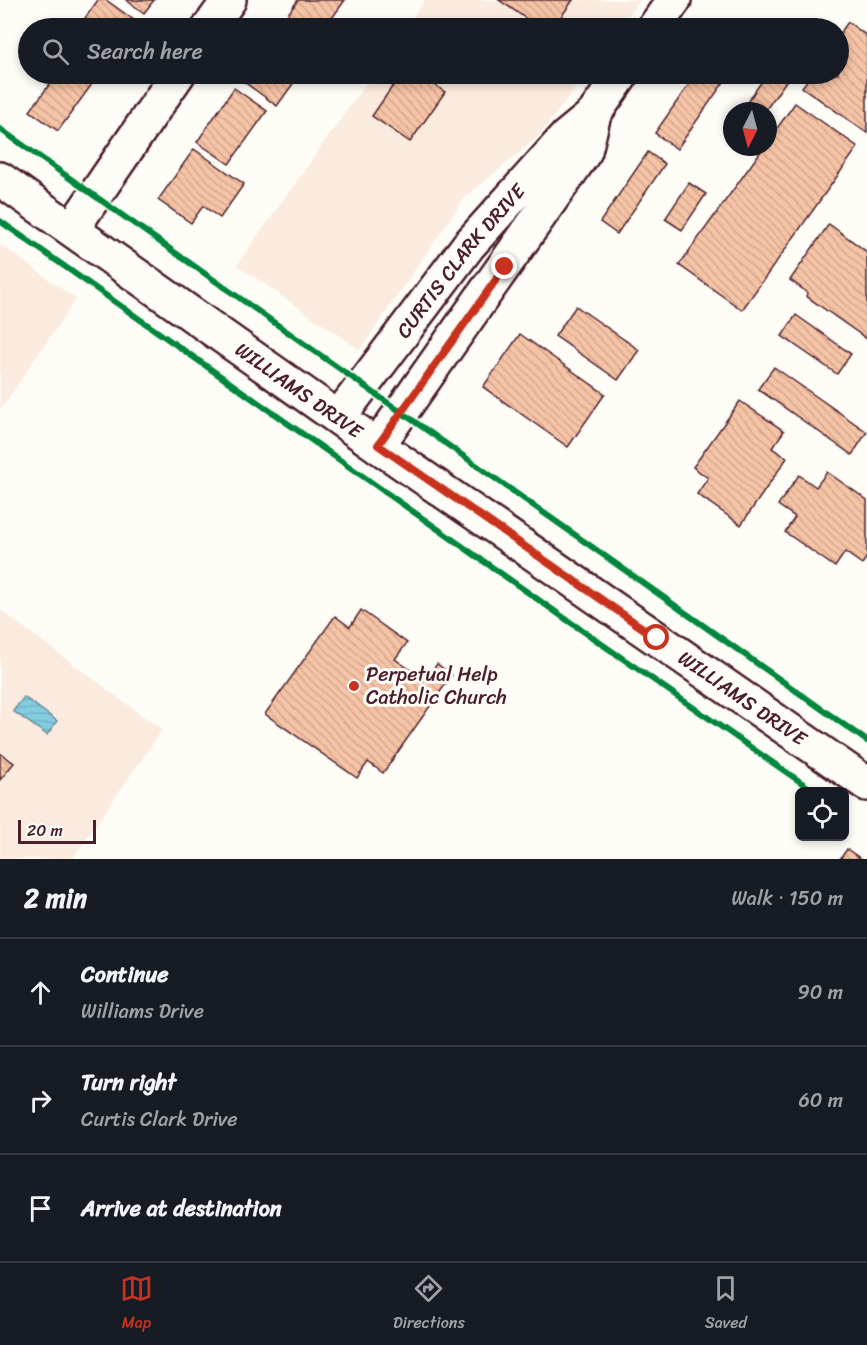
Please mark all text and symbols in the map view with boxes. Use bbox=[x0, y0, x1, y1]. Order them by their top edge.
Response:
search box bbox=[18, 18, 849, 84]
text: Search here bbox=[87, 32, 203, 71]
icon: search bbox=[39, 35, 72, 68]
north arrow bbox=[723, 102, 777, 156]
street label: CURTIS CLARK DRIVE bbox=[387, 174, 535, 346]
route end bbox=[491, 253, 517, 279]
street label: WILLIAMS DRIVE bbox=[228, 333, 372, 449]
route start bbox=[643, 624, 669, 650]
street label: WILLIAMS DRIVE bbox=[671, 641, 816, 756]
place label: Perpetual Help Catholic Church bbox=[366, 657, 507, 715]
marker: Perpetual Help Catholic Church bbox=[347, 679, 361, 693]
map controls bbox=[795, 787, 849, 841]
button: locate bbox=[795, 787, 849, 841]
text: 20 m bbox=[27, 816, 63, 845]
scale bar bbox=[18, 817, 96, 844]
text: 2 min bbox=[24, 875, 87, 921]
text: Walk · 150 m bbox=[731, 881, 843, 916]
text: Continue bbox=[81, 955, 169, 994]
text: 90 m bbox=[798, 975, 843, 1010]
icon: ahead bbox=[24, 976, 57, 1009]
text: Williams Drive bbox=[81, 994, 204, 1029]
text: Turn right bbox=[81, 1063, 176, 1102]
text: 60 m bbox=[798, 1083, 843, 1118]
icon: right bbox=[24, 1084, 57, 1117]
text: Curtis Clark Drive bbox=[81, 1102, 238, 1137]
text: Arrive at destination bbox=[81, 1189, 282, 1228]
icon: arrive bbox=[24, 1192, 57, 1225]
tab: Map bbox=[120, 1272, 153, 1337]
tab: Directions bbox=[393, 1272, 465, 1337]
tab: Saved bbox=[705, 1272, 747, 1337]

